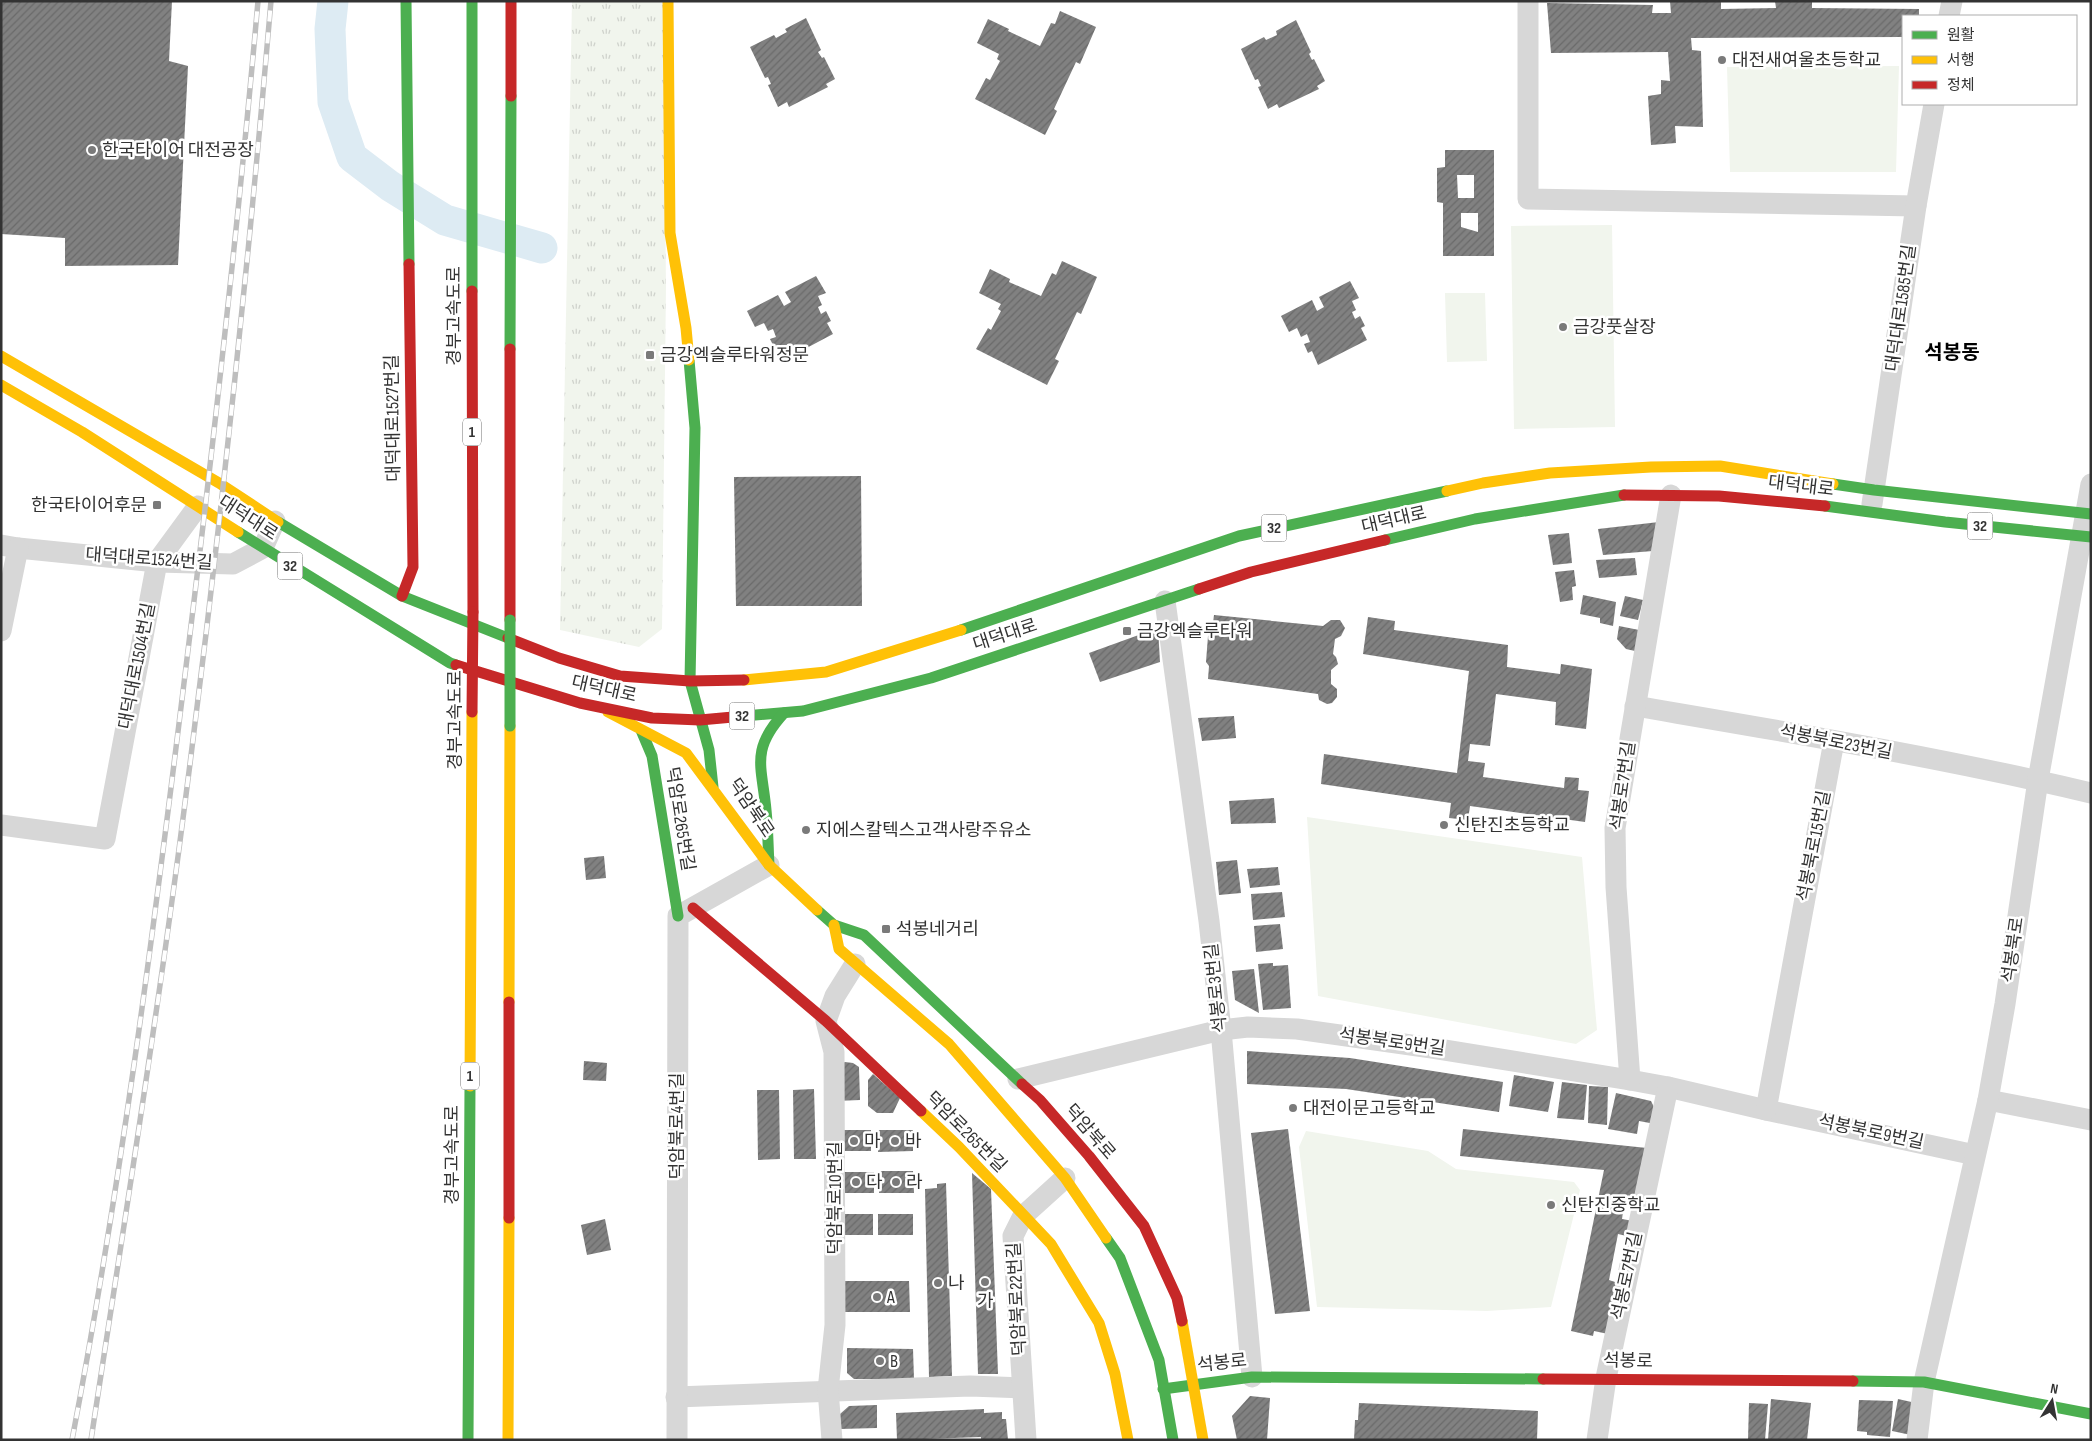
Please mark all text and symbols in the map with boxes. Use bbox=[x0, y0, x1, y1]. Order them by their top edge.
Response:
legend bbox=[1902, 15, 2077, 105]
text: 원활 bbox=[1947, 26, 1975, 45]
place label: 대전새여울초등학교 bbox=[1732, 50, 1881, 71]
text: 서행 bbox=[1947, 51, 1975, 70]
marker: 대전새여울초등학교 bbox=[1716, 54, 1728, 66]
text: 정체 bbox=[1947, 76, 1975, 95]
place label: 한국타이어 대전공장 bbox=[102, 140, 254, 161]
marker: 한국타이어 대전공장 bbox=[86, 144, 98, 156]
street label: 대덕대로1585번길 bbox=[1882, 243, 1920, 373]
street label: 경부고속도로 bbox=[444, 266, 465, 366]
place label: 금강풋살장 bbox=[1573, 317, 1656, 338]
marker: 금강풋살장 bbox=[1557, 321, 1569, 333]
district label: 석봉동 bbox=[1924, 341, 1980, 365]
place label: 금강엑슬루타워정문 bbox=[660, 345, 809, 366]
marker: 금강엑슬루타워정문 bbox=[644, 349, 656, 361]
street label: 대덕대로1527번길 bbox=[381, 354, 405, 482]
road number: 1 bbox=[463, 418, 481, 446]
street label: 대덕대로 bbox=[1767, 472, 1835, 500]
street label: 대덕대로 bbox=[215, 491, 281, 545]
place label: 한국타이어후문 bbox=[31, 495, 147, 516]
marker: 한국타이어후문 bbox=[151, 499, 163, 511]
street label: 대덕대로 bbox=[1359, 502, 1429, 538]
road number: 32 bbox=[1968, 512, 1992, 540]
road number: 32 bbox=[1262, 514, 1286, 542]
street label: 대덕대로1524번길 bbox=[85, 544, 213, 574]
road number: 32 bbox=[278, 552, 302, 580]
street label: 대덕대로1504번길 bbox=[114, 601, 160, 731]
street label: 대덕대로 bbox=[970, 615, 1040, 655]
place label: 금강엑슬루타워 bbox=[1137, 621, 1253, 642]
marker: 금강엑슬루타워 bbox=[1121, 625, 1133, 637]
street label: 경부고속도로 bbox=[445, 670, 466, 770]
street label: 대덕대로 bbox=[569, 671, 639, 707]
road number: 32 bbox=[730, 702, 754, 729]
street label: 석봉북로23번길 bbox=[1778, 721, 1894, 763]
street label: 석봉로7번길 bbox=[1606, 740, 1640, 832]
street label: 덕암로265번길 bbox=[661, 765, 699, 873]
street label: 덕암북로 bbox=[724, 775, 778, 841]
street label: 석봉북로15번길 bbox=[1793, 789, 1835, 903]
place label: 신탄진초등학교 bbox=[1454, 815, 1570, 836]
marker: 신탄진초등학교 bbox=[1438, 819, 1450, 831]
place label: 지에스칼텍스고객사랑주유소 bbox=[816, 820, 1031, 841]
marker: 지에스칼텍스고객사랑주유소 bbox=[800, 824, 812, 836]
street label: 석봉북로 bbox=[1998, 916, 2028, 984]
place label: 석봉네거리 bbox=[896, 919, 979, 940]
marker: 석봉네거리 bbox=[880, 923, 892, 935]
street label: 석봉로3번길 bbox=[1201, 942, 1231, 1034]
street label: 석봉북로9번길 bbox=[1337, 1024, 1447, 1060]
road number: 1 bbox=[461, 1062, 479, 1090]
street label: 덕암북로4번길 bbox=[667, 1073, 688, 1179]
street label: 덕암로265번길 bbox=[921, 1087, 1011, 1177]
place label: 대전이문고등학교 bbox=[1303, 1098, 1435, 1119]
street label: 덕암북로 bbox=[1060, 1100, 1120, 1164]
marker: 대전이문고등학교 bbox=[1287, 1102, 1299, 1114]
street label: 경부고속도로 bbox=[442, 1105, 463, 1205]
street label: 석봉북로9번길 bbox=[1816, 1111, 1926, 1153]
place label: 마 bbox=[864, 1131, 881, 1152]
place label: 바 bbox=[905, 1131, 922, 1152]
marker: 마 bbox=[848, 1135, 860, 1147]
marker: 바 bbox=[889, 1135, 901, 1147]
street label: 덕암북로10번길 bbox=[825, 1141, 846, 1255]
place label: 다 bbox=[866, 1172, 883, 1193]
place label: 라 bbox=[906, 1172, 923, 1193]
marker: 다 bbox=[850, 1176, 862, 1188]
marker: 라 bbox=[890, 1176, 902, 1188]
place label: 신탄진중학교 bbox=[1561, 1195, 1660, 1216]
marker: 신탄진중학교 bbox=[1545, 1199, 1557, 1211]
street label: 석봉로7번길 bbox=[1607, 1230, 1647, 1322]
street label: 덕암북로22번길 bbox=[1004, 1241, 1030, 1357]
place label: 나 bbox=[948, 1273, 965, 1294]
marker: 가 bbox=[979, 1276, 991, 1288]
marker: 나 bbox=[932, 1277, 944, 1289]
place label: A bbox=[886, 1287, 895, 1308]
marker: A bbox=[871, 1291, 883, 1303]
place label: 가 bbox=[977, 1291, 994, 1312]
street label: 석봉로 bbox=[1196, 1350, 1248, 1376]
street label: 석봉로 bbox=[1603, 1350, 1653, 1372]
place label: B bbox=[890, 1351, 898, 1372]
marker: B bbox=[874, 1355, 886, 1367]
north arrow bbox=[2027, 1376, 2077, 1426]
text: N bbox=[2049, 1380, 2060, 1398]

